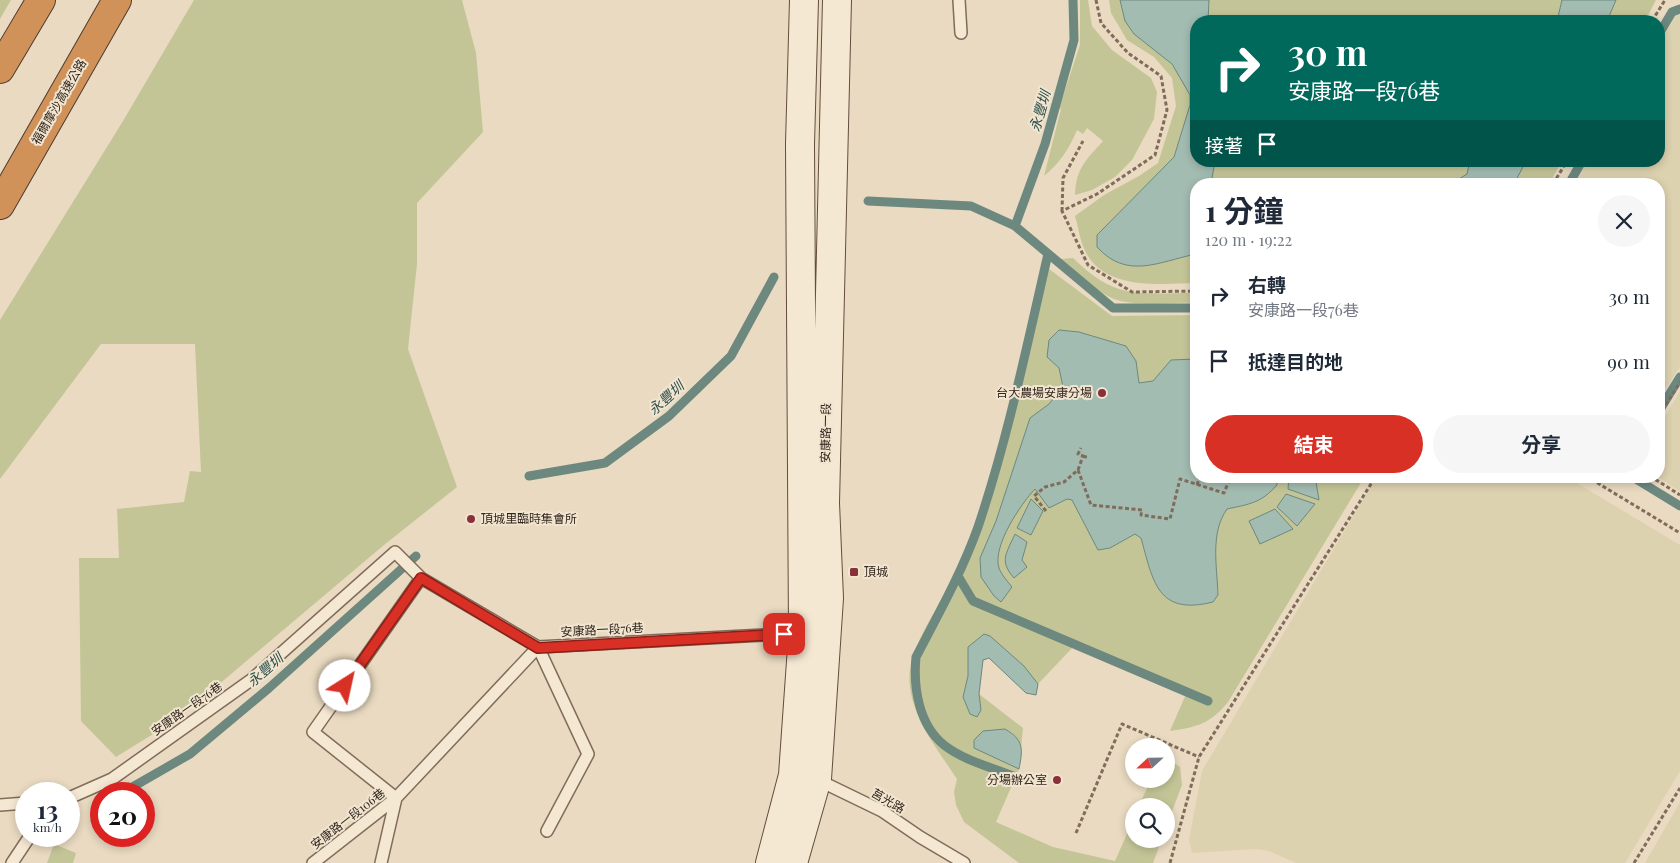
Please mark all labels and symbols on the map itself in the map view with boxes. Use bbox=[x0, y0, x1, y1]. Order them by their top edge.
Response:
street label: 福爾摩沙高速公路 bbox=[27, 56, 89, 147]
water label: 永豐圳 bbox=[1025, 86, 1055, 134]
water label: 永豐圳 bbox=[644, 375, 689, 419]
place label: 台大農場安康分場 bbox=[996, 384, 1092, 400]
marker: 台大農場安康分場 bbox=[1096, 387, 1108, 399]
street label: 安康路一段 bbox=[816, 403, 834, 463]
place label: 頂城里臨時集會所 bbox=[481, 510, 577, 526]
marker: 頂城里臨時集會所 bbox=[465, 513, 477, 525]
place label: 頂城 bbox=[864, 563, 888, 579]
marker: 頂城 bbox=[848, 566, 860, 578]
pin bbox=[763, 613, 805, 655]
street label: 安康路一段76巷 bbox=[560, 619, 644, 639]
water label: 永豐圳 bbox=[243, 647, 288, 691]
position arrow bbox=[318, 659, 370, 711]
street label: 安康路一段76巷 bbox=[148, 678, 225, 739]
north arrow bbox=[1125, 738, 1175, 788]
place label: 分場辦公室 bbox=[987, 771, 1047, 787]
marker: 分場辦公室 bbox=[1051, 774, 1063, 786]
speed limit sign: 20 bbox=[90, 782, 155, 847]
street label: 安康路一段106巷 bbox=[307, 784, 388, 852]
street label: 莒光路 bbox=[869, 784, 908, 816]

